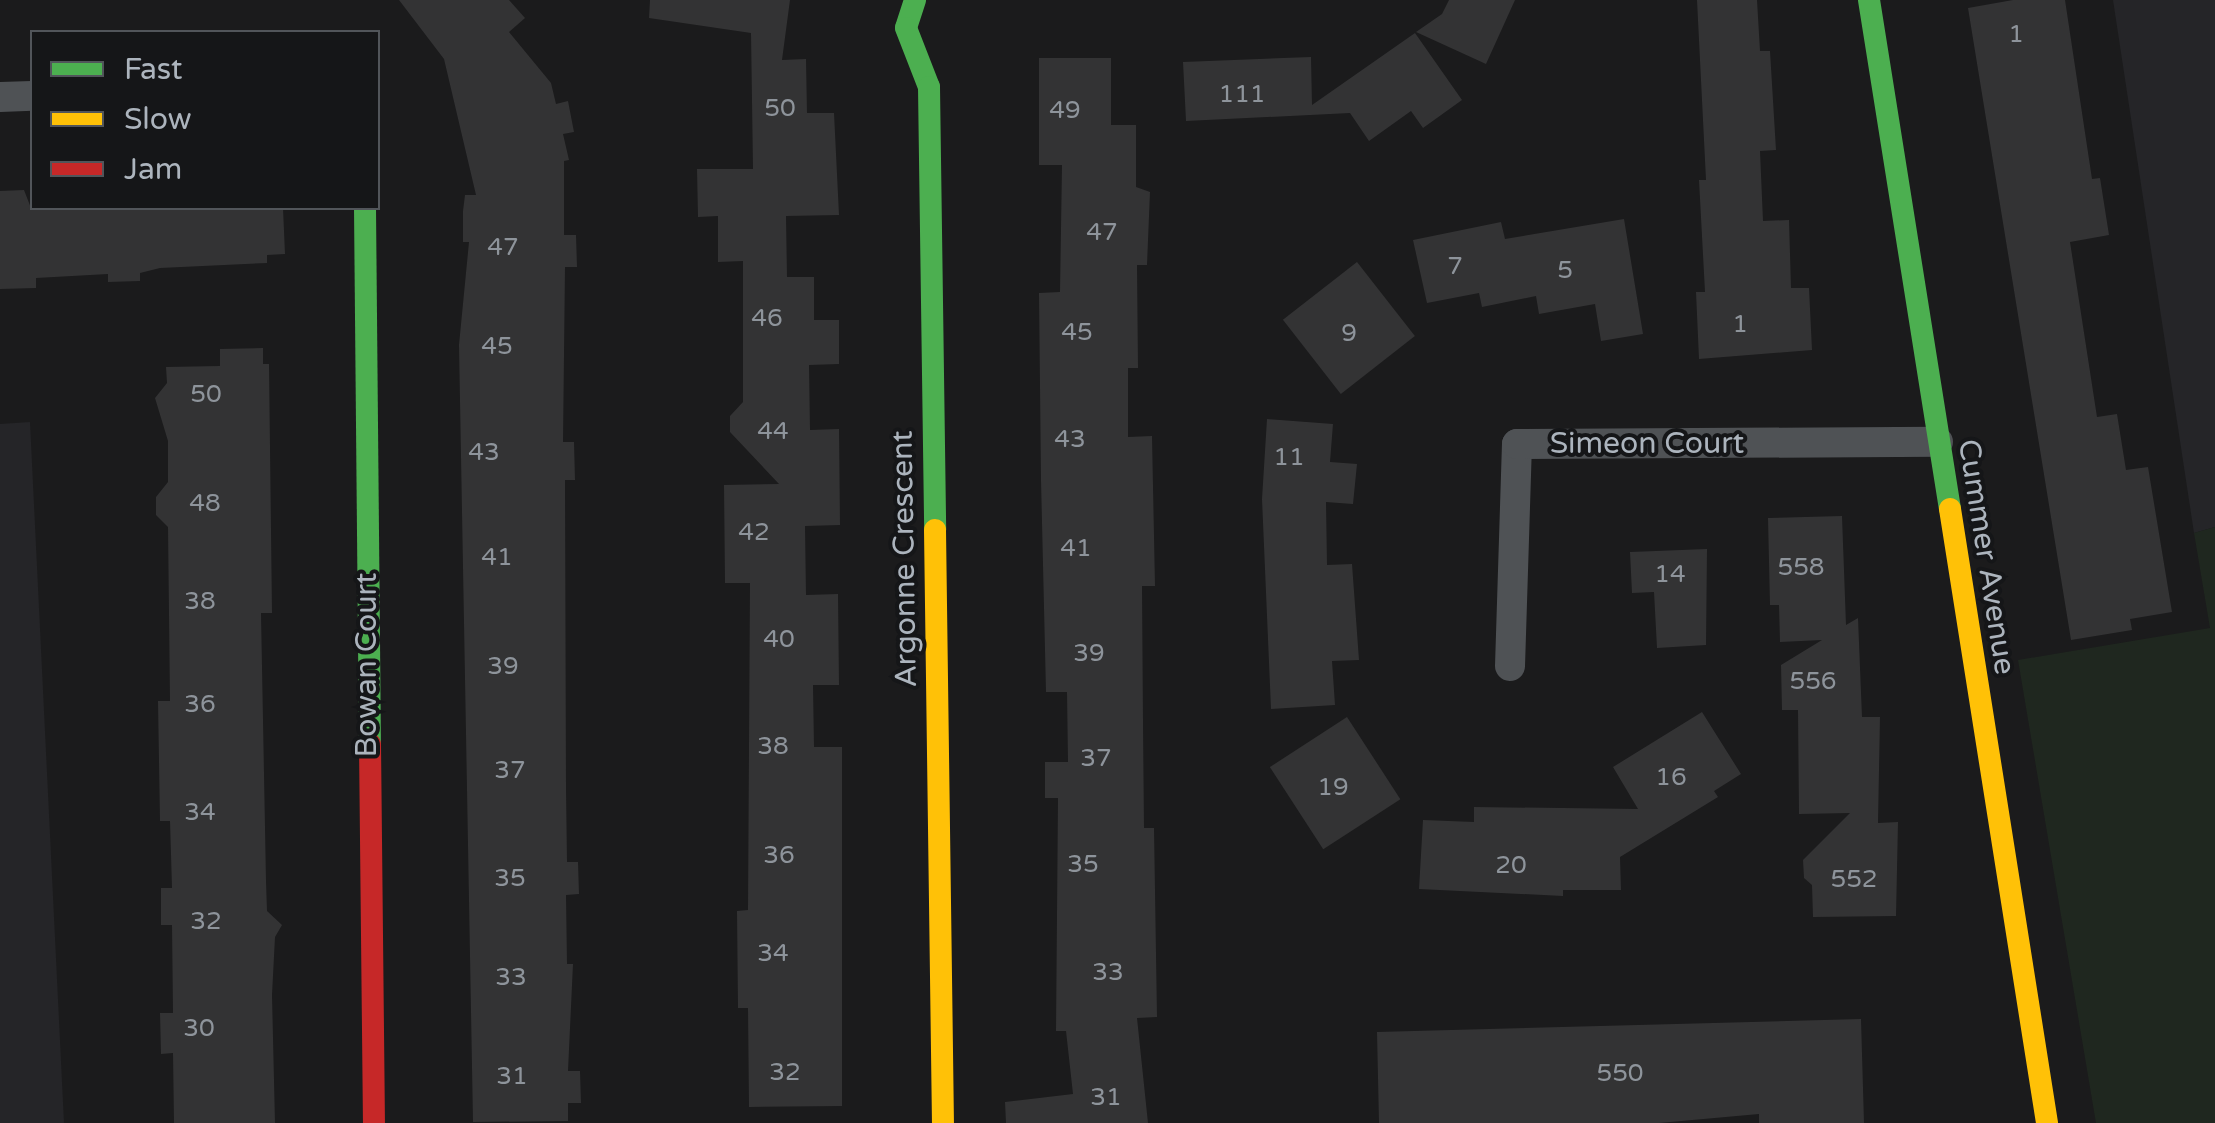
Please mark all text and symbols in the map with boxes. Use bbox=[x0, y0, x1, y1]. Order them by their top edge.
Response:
house number: 1 bbox=[2008, 19, 2024, 49]
legend bbox=[30, 30, 380, 210]
text: Fast bbox=[124, 51, 183, 88]
house number: 111 bbox=[1218, 79, 1266, 109]
house number: 50 bbox=[764, 93, 796, 123]
house number: 49 bbox=[1049, 95, 1081, 125]
text: Slow bbox=[124, 101, 192, 138]
text: Jam bbox=[124, 151, 182, 188]
house number: 47 bbox=[1086, 217, 1118, 247]
house number: 47 bbox=[487, 232, 519, 262]
house number: 7 bbox=[1447, 251, 1463, 281]
house number: 5 bbox=[1557, 255, 1573, 285]
house number: 46 bbox=[751, 303, 783, 333]
house number: 1 bbox=[1732, 309, 1748, 339]
house number: 45 bbox=[1061, 317, 1093, 347]
house number: 9 bbox=[1341, 318, 1357, 348]
house number: 45 bbox=[481, 331, 513, 361]
house number: 50 bbox=[190, 379, 222, 409]
house number: 44 bbox=[757, 416, 789, 446]
house number: 43 bbox=[1054, 424, 1086, 454]
street label: Simeon Court bbox=[1550, 426, 1744, 462]
street label: Argonne Crescent bbox=[885, 430, 925, 688]
house number: 43 bbox=[468, 437, 500, 467]
street label: Cummer Avenue bbox=[1950, 437, 2022, 677]
house number: 11 bbox=[1273, 442, 1305, 472]
house number: 48 bbox=[189, 488, 221, 518]
house number: 42 bbox=[738, 517, 770, 547]
house number: 41 bbox=[1060, 533, 1092, 563]
house number: 41 bbox=[481, 542, 513, 572]
house number: 558 bbox=[1777, 552, 1825, 582]
house number: 14 bbox=[1654, 559, 1686, 589]
street label: Bowan Court bbox=[349, 572, 385, 758]
house number: 38 bbox=[184, 586, 216, 616]
house number: 40 bbox=[763, 624, 795, 654]
house number: 39 bbox=[1073, 638, 1105, 668]
house number: 39 bbox=[487, 651, 519, 681]
house number: 556 bbox=[1789, 666, 1837, 696]
house number: 36 bbox=[184, 689, 216, 719]
house number: 38 bbox=[757, 731, 789, 761]
house number: 37 bbox=[1080, 743, 1112, 773]
house number: 37 bbox=[494, 755, 526, 785]
house number: 16 bbox=[1655, 762, 1687, 792]
house number: 19 bbox=[1317, 772, 1349, 802]
house number: 34 bbox=[184, 797, 216, 827]
house number: 36 bbox=[763, 840, 795, 870]
house number: 35 bbox=[1067, 849, 1099, 879]
house number: 20 bbox=[1495, 850, 1527, 880]
house number: 35 bbox=[494, 863, 526, 893]
house number: 552 bbox=[1830, 864, 1878, 894]
house number: 32 bbox=[190, 906, 222, 936]
house number: 34 bbox=[757, 938, 789, 968]
house number: 33 bbox=[1092, 957, 1124, 987]
house number: 33 bbox=[495, 962, 527, 992]
house number: 30 bbox=[183, 1013, 215, 1043]
house number: 32 bbox=[769, 1057, 801, 1087]
house number: 550 bbox=[1596, 1058, 1644, 1088]
house number: 31 bbox=[496, 1061, 528, 1091]
house number: 31 bbox=[1090, 1082, 1122, 1112]

